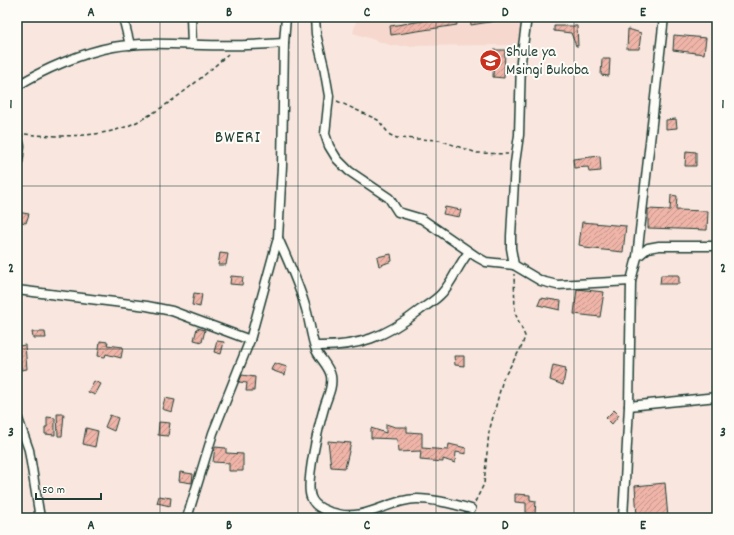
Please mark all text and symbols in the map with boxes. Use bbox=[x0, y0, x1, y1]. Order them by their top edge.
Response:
text: A bbox=[87, 4, 95, 23]
text: B bbox=[226, 4, 232, 23]
text: C bbox=[364, 4, 371, 23]
text: D bbox=[502, 4, 509, 23]
text: E bbox=[640, 4, 647, 23]
place label: Shule ya Msingi Bukoba bbox=[506, 41, 589, 82]
school or university icon: Shule ya Msingi Bukoba bbox=[478, 48, 504, 74]
text: 1 bbox=[10, 96, 13, 115]
text: 1 bbox=[722, 96, 725, 115]
district label: BWERI bbox=[215, 126, 261, 151]
text: 2 bbox=[8, 260, 14, 279]
text: 2 bbox=[720, 260, 726, 279]
text: 3 bbox=[8, 424, 14, 443]
text: 3 bbox=[720, 424, 726, 443]
scale bar bbox=[36, 475, 101, 501]
text: 50 m bbox=[42, 482, 65, 499]
text: A bbox=[87, 517, 95, 535]
text: B bbox=[226, 517, 232, 535]
text: C bbox=[364, 517, 371, 535]
text: D bbox=[502, 517, 509, 535]
text: E bbox=[640, 517, 647, 535]

